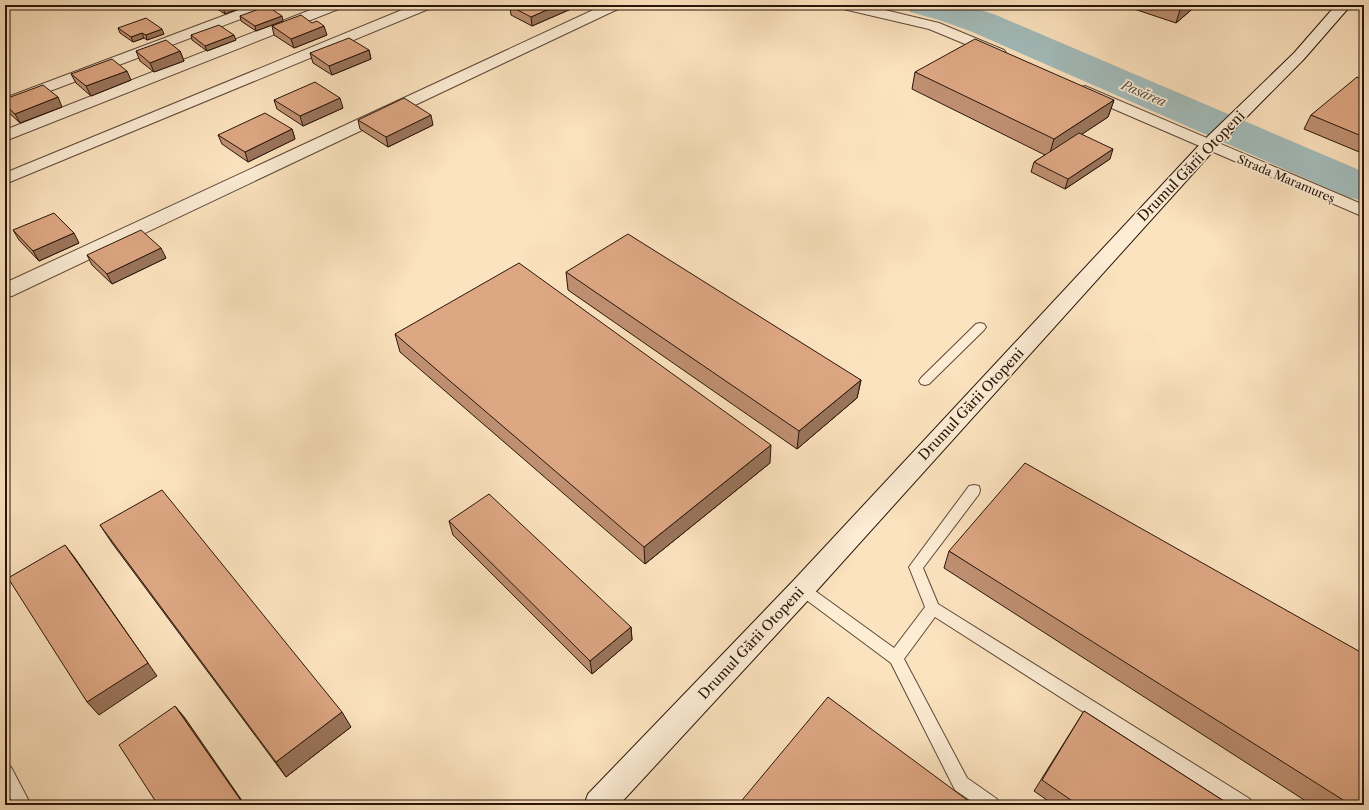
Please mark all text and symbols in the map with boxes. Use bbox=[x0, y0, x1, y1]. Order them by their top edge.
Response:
water label: Pasărea bbox=[1118, 76, 1169, 110]
street label: Drumul Gării Otopeni bbox=[1134, 107, 1248, 225]
street label: Strada Maramureș bbox=[1235, 151, 1337, 207]
street label: Drumul Gării Otopeni bbox=[914, 344, 1028, 464]
street label: Drumul Gării Otopeni bbox=[694, 583, 808, 703]

